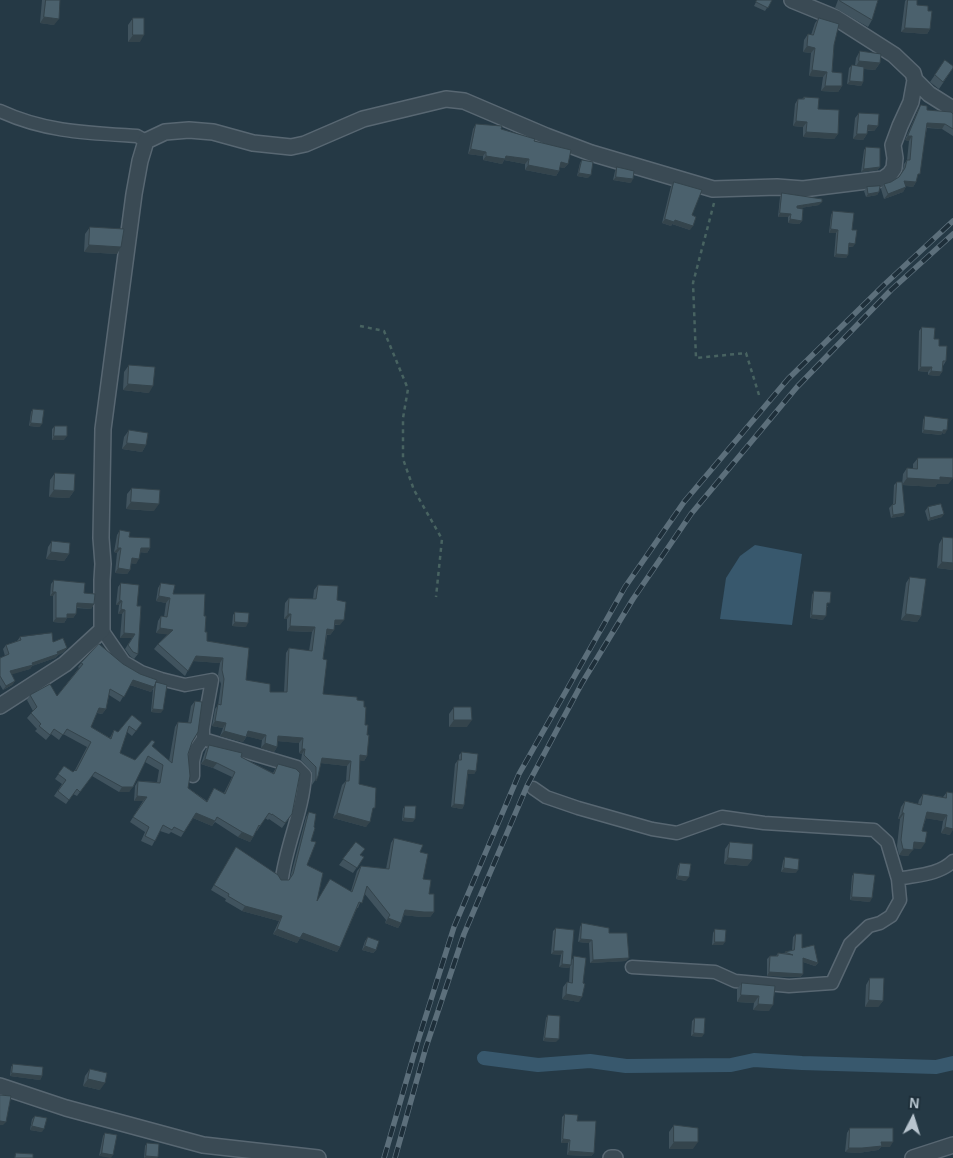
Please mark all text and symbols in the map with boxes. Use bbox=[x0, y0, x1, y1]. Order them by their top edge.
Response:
north arrow bbox=[888, 1093, 938, 1143]
text: N bbox=[909, 1095, 920, 1111]

